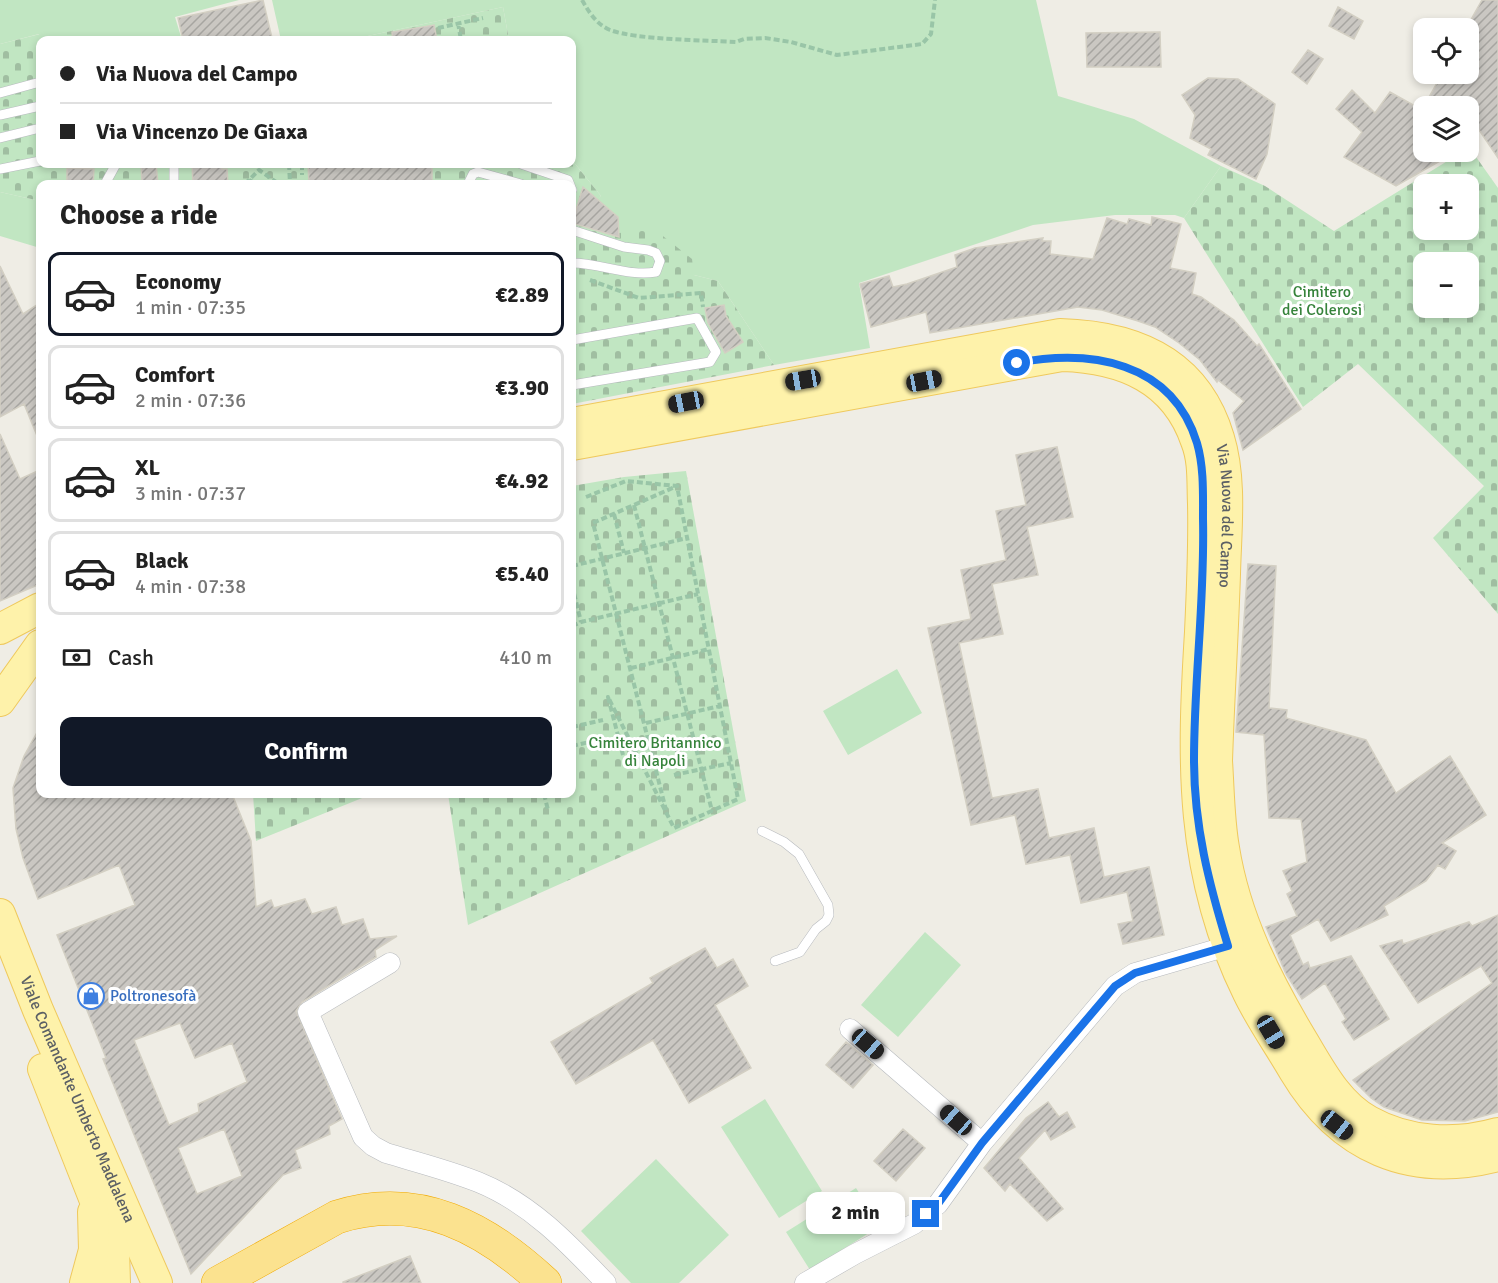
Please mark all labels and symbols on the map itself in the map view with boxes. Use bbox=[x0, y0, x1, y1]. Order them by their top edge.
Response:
park label: Cimitero dei Colerosi bbox=[1282, 282, 1362, 320]
route start bbox=[1003, 349, 1030, 376]
car bbox=[784, 368, 822, 392]
car bbox=[905, 369, 943, 393]
car bbox=[667, 390, 705, 414]
street label: Via Nuova del Campo bbox=[1211, 442, 1237, 588]
park label: Cimitero Britannico di Napoli bbox=[588, 733, 722, 771]
street label: Viale Comandante Umberto Maddalena bbox=[16, 973, 140, 1226]
shop icon: Poltronesofà bbox=[76, 981, 106, 1011]
place label: Poltronesofà bbox=[110, 986, 196, 1006]
car bbox=[1254, 1012, 1288, 1052]
car bbox=[849, 1025, 887, 1063]
car bbox=[937, 1101, 975, 1139]
car bbox=[1317, 1107, 1357, 1143]
callout: 2 min bbox=[806, 1193, 905, 1235]
route end bbox=[912, 1200, 939, 1227]

